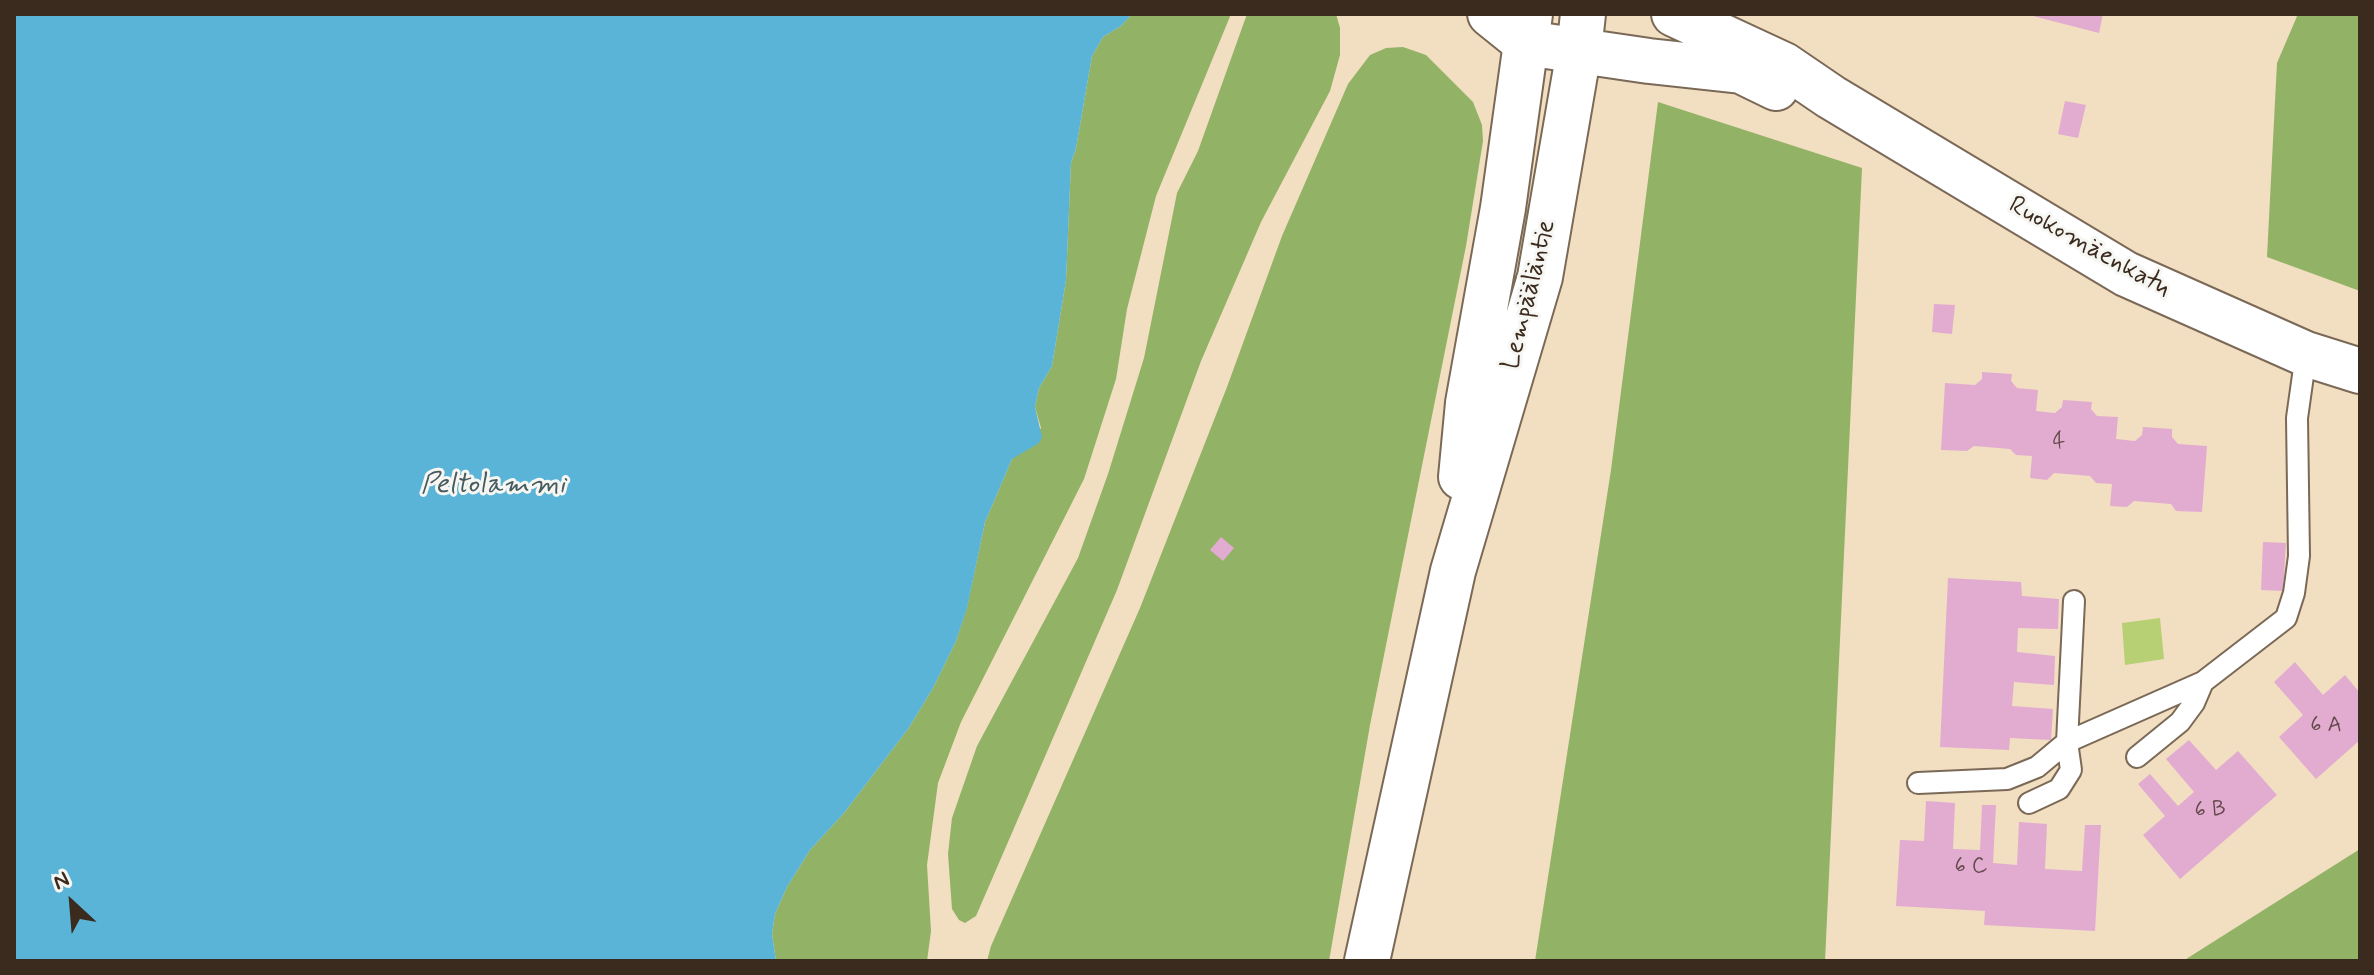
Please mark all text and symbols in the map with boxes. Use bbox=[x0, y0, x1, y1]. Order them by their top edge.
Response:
street label: Ruokomäenkatu bbox=[2003, 191, 2175, 305]
street label: Lempääläntie bbox=[1496, 217, 1564, 373]
house number: 4 bbox=[2053, 429, 2065, 455]
water label: Peltolammi bbox=[421, 469, 565, 503]
house number: 6 A bbox=[2310, 713, 2342, 739]
house number: 6 B bbox=[2194, 798, 2226, 824]
house number: 6 C bbox=[1955, 854, 1987, 880]
north arrow bbox=[32, 863, 112, 943]
text: N bbox=[49, 866, 74, 897]

